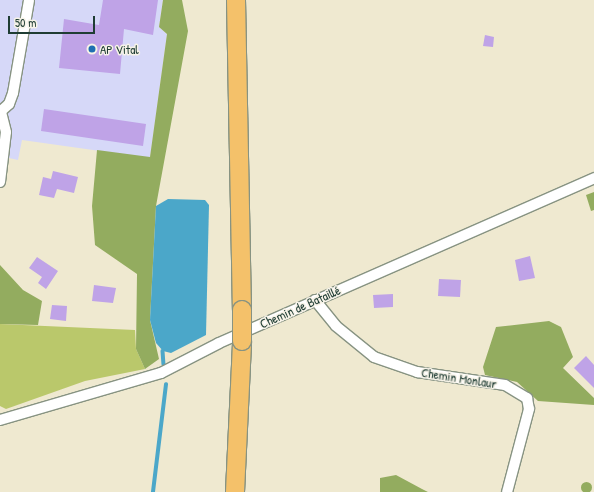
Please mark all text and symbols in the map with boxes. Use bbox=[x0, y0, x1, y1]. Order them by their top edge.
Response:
scale bar bbox=[10, 8, 97, 34]
text: 50 m bbox=[15, 14, 36, 31]
place label: AP Vital bbox=[100, 41, 139, 57]
marker: AP Vital bbox=[87, 44, 97, 54]
street label: Chemin de Bataillé bbox=[257, 282, 343, 332]
street label: Chemin Monlaur bbox=[420, 364, 498, 392]

